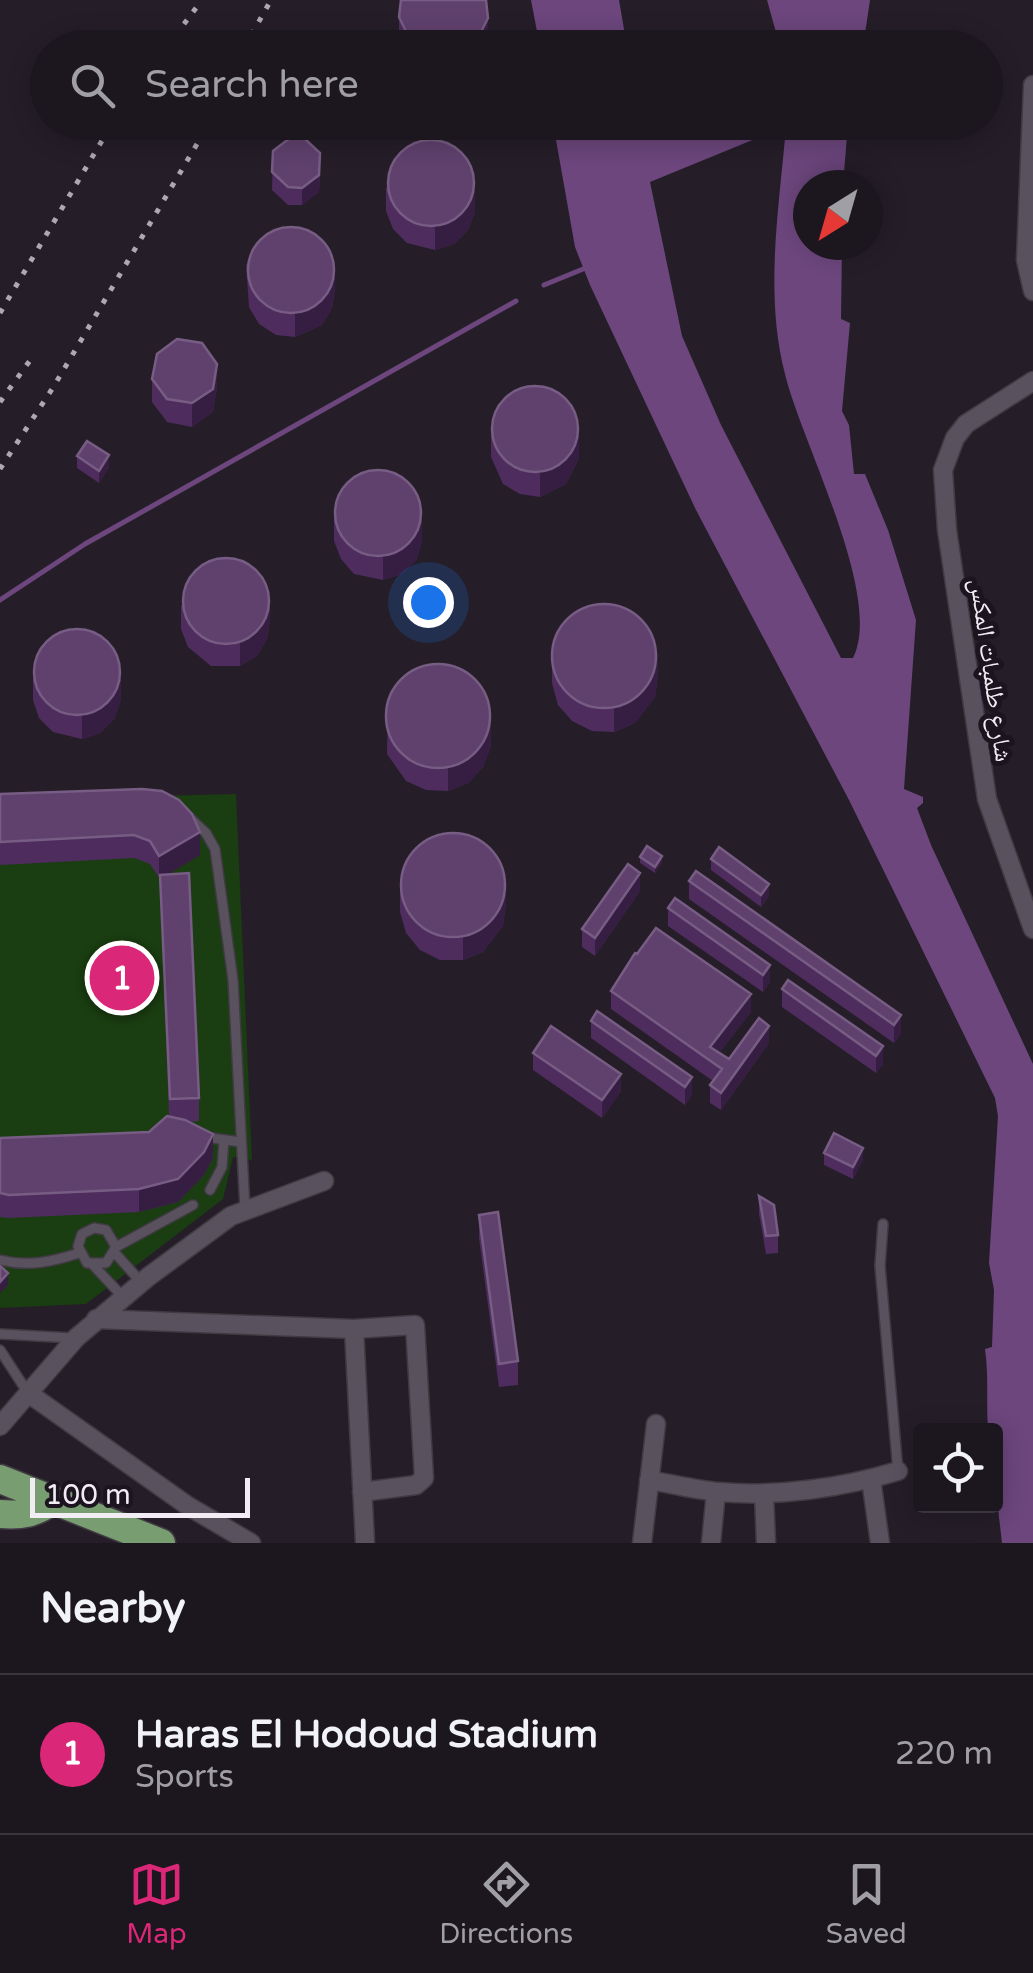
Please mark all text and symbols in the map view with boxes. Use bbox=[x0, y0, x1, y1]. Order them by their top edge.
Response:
search box bbox=[30, 30, 1003, 140]
icon: search bbox=[65, 58, 120, 113]
text: Search here bbox=[145, 62, 359, 108]
north arrow bbox=[793, 170, 883, 260]
your location bbox=[403, 577, 454, 628]
street label: شارع طلمبات المكس bbox=[963, 577, 1019, 764]
pin: 1 bbox=[90, 940, 154, 1016]
map controls bbox=[913, 1423, 1003, 1513]
button: locate bbox=[913, 1423, 1003, 1513]
scale bar bbox=[30, 1473, 250, 1518]
text: 100 m bbox=[45, 1478, 131, 1512]
text: Nearby bbox=[40, 1583, 185, 1634]
text: Haras El Hodoud Stadium bbox=[135, 1712, 598, 1758]
text: 1 bbox=[62, 1735, 83, 1773]
text: 220 m bbox=[895, 1735, 993, 1773]
text: Sports bbox=[135, 1758, 234, 1796]
tab: Map bbox=[126, 1857, 187, 1951]
tab: Directions bbox=[439, 1857, 573, 1951]
tab: Saved bbox=[826, 1857, 907, 1951]

